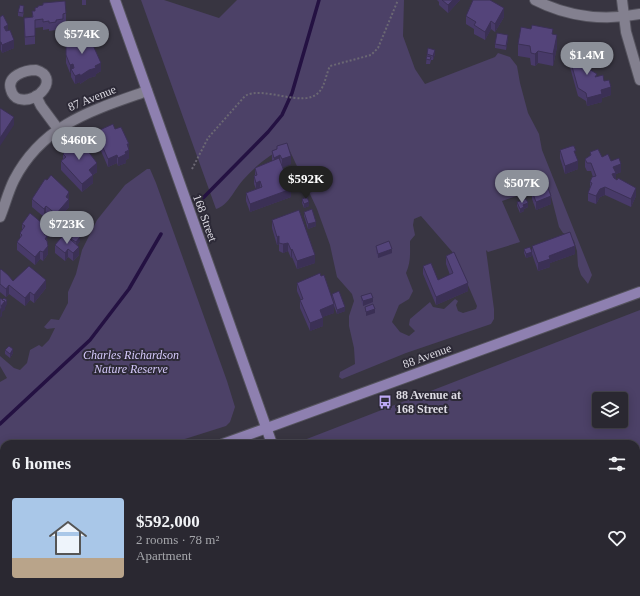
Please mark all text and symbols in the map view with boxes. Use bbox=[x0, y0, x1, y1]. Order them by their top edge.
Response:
pin: $574K bbox=[54, 21, 110, 55]
text: $574K bbox=[64, 26, 100, 41]
pin: $1.4M bbox=[559, 42, 615, 76]
text: $1.4M bbox=[569, 47, 605, 62]
street label: 87 Avenue bbox=[66, 82, 118, 114]
pin: $460K bbox=[51, 127, 107, 161]
text: $460K bbox=[61, 132, 97, 147]
pin: $592K bbox=[278, 166, 334, 200]
pin: $507K bbox=[494, 170, 550, 204]
text: $592K bbox=[288, 171, 324, 186]
text: $507K bbox=[504, 175, 540, 190]
street label: 168 Street bbox=[190, 193, 220, 244]
pin: $723K bbox=[39, 211, 95, 245]
text: $723K bbox=[49, 216, 85, 231]
street label: 88 Avenue bbox=[401, 341, 453, 371]
park label: Charles Richardson Nature Reserve bbox=[83, 348, 179, 376]
place label: 88 Avenue at 168 Street bbox=[396, 388, 461, 416]
map controls bbox=[592, 392, 628, 428]
button: layers bbox=[592, 392, 628, 428]
bus stop icon: 88 Avenue at 168 Street bbox=[377, 394, 393, 410]
icon: filters bbox=[606, 453, 628, 475]
text: 6 homes bbox=[12, 454, 71, 473]
text: $592,000 bbox=[136, 512, 200, 531]
icon: home bbox=[44, 514, 92, 562]
icon: heart bbox=[606, 527, 628, 549]
text: 2 rooms · 78 m² bbox=[136, 532, 219, 547]
text: Apartment bbox=[136, 548, 192, 563]

